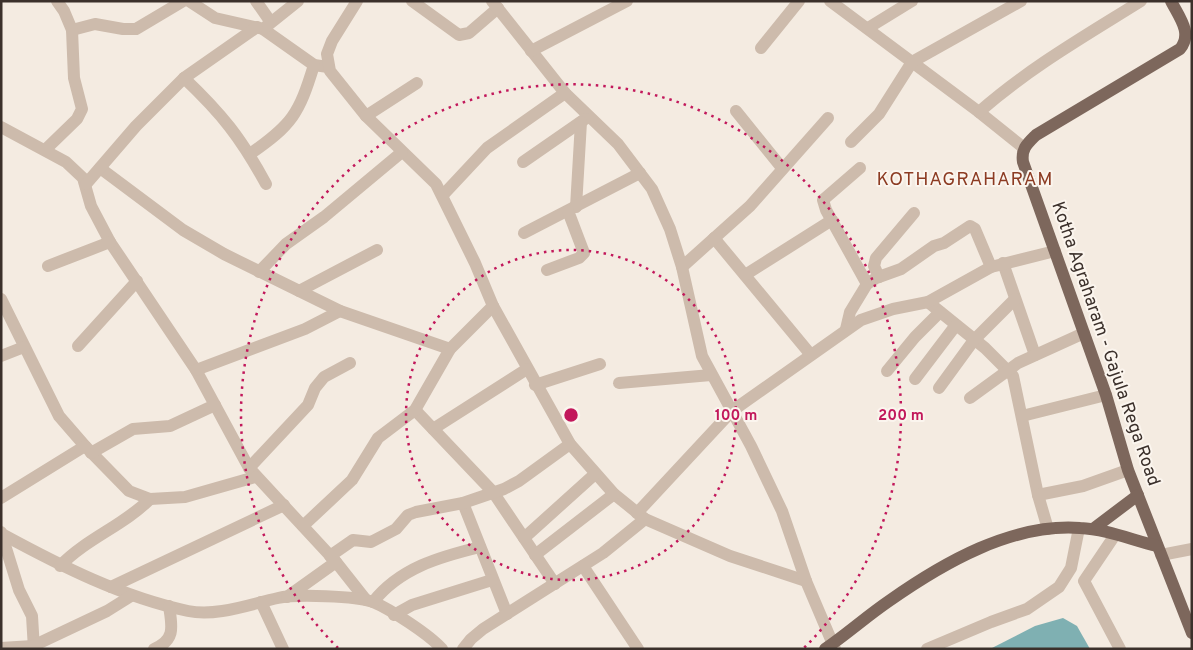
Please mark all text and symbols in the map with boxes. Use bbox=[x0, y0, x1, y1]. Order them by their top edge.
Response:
district label: KOTHAGRAHARAM bbox=[877, 168, 1053, 192]
street label: Kotha Agraharam - Gajula Rega Road bbox=[1045, 199, 1165, 489]
centre of rings bbox=[562, 406, 580, 424]
text: 100 m bbox=[715, 407, 757, 426]
text: 200 m bbox=[878, 407, 924, 426]

